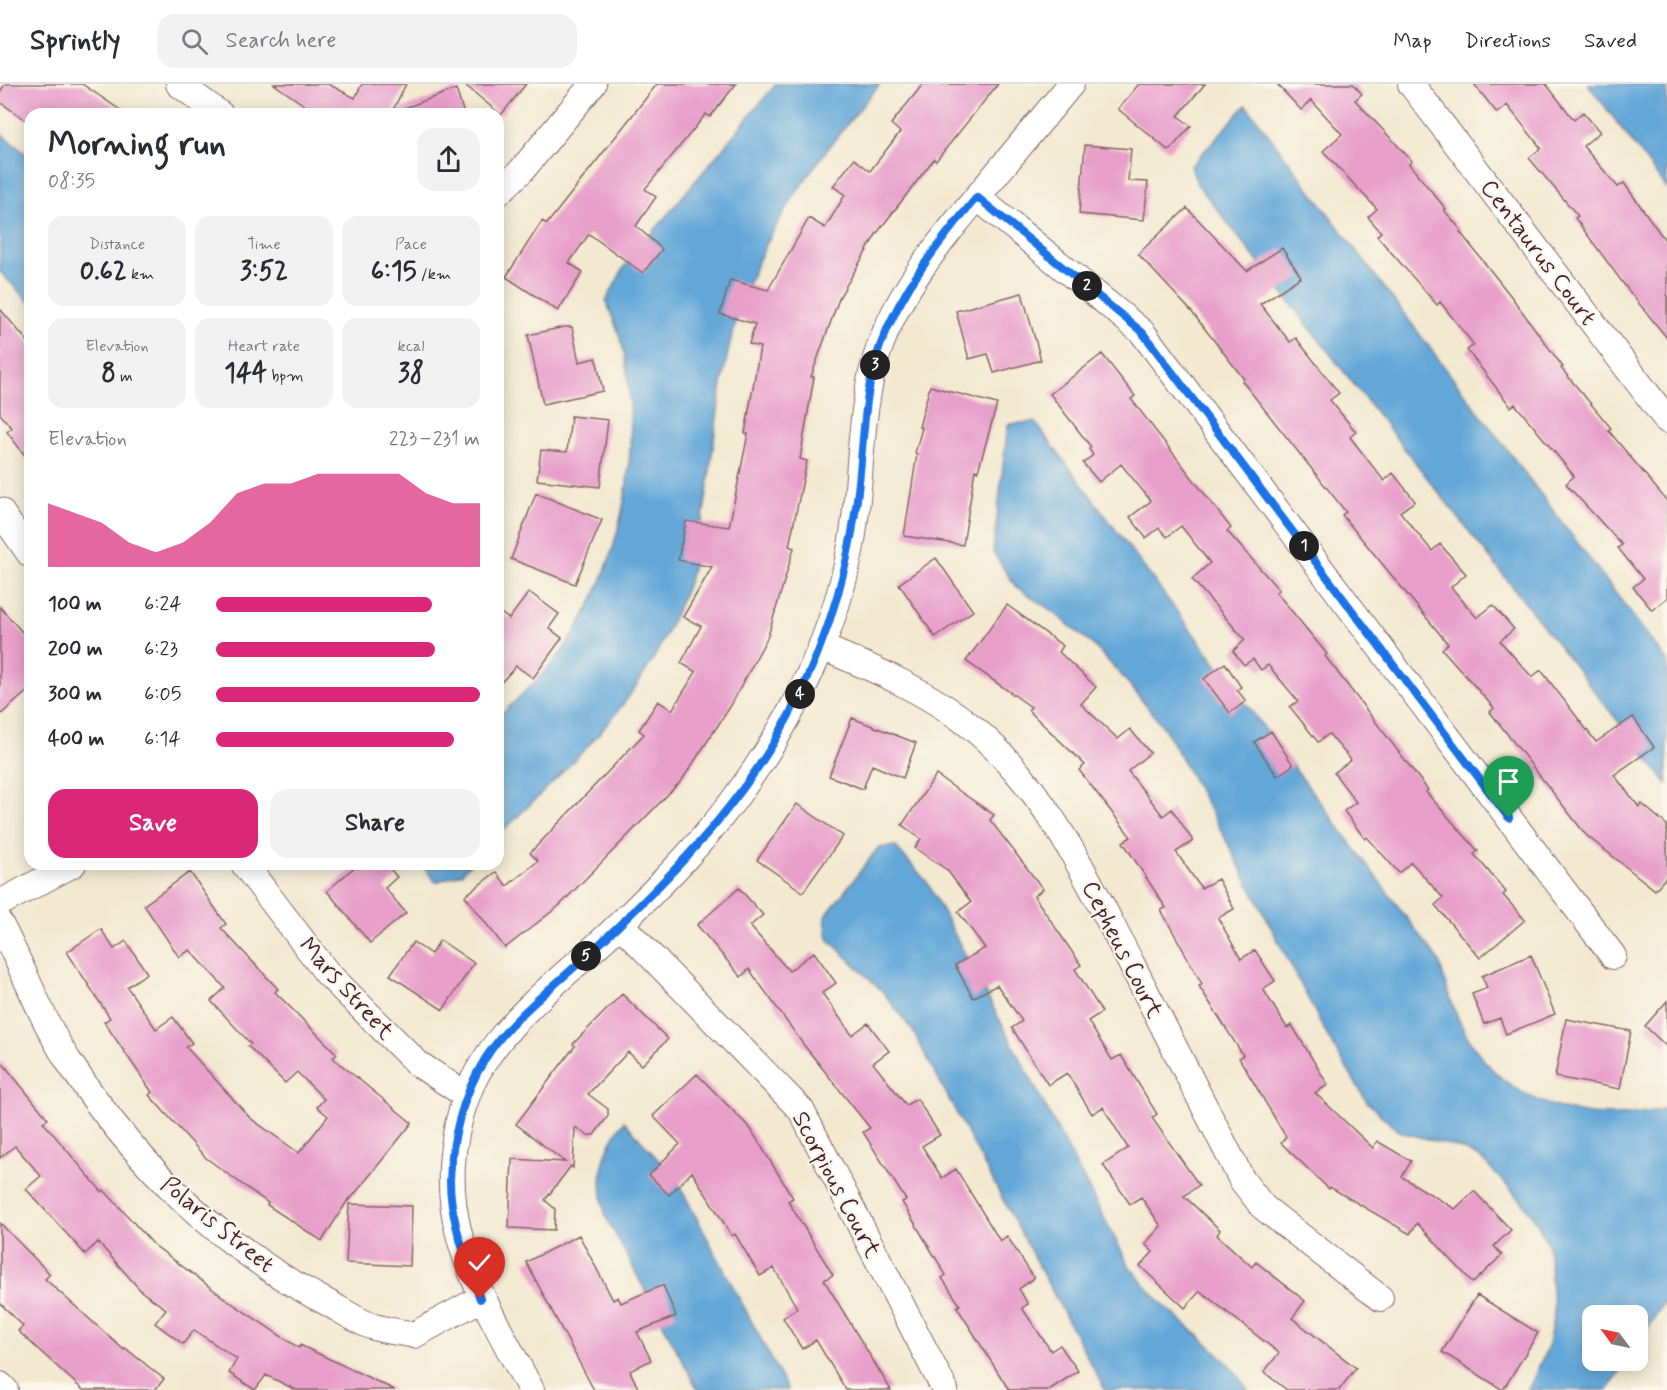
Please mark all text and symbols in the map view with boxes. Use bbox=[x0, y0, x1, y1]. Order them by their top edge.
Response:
search box bbox=[157, 14, 577, 68]
text: Sprintly bbox=[30, 23, 121, 60]
icon: search bbox=[178, 25, 211, 58]
text: Search here bbox=[226, 27, 336, 55]
text: Map bbox=[1393, 27, 1432, 55]
text: Directions bbox=[1465, 27, 1551, 55]
text: Saved bbox=[1584, 27, 1637, 55]
text: Morning run bbox=[48, 123, 226, 167]
button: share bbox=[417, 128, 480, 191]
text: 08:35 bbox=[48, 168, 95, 195]
street label: Centaurus Court bbox=[1473, 174, 1603, 332]
text: Distance bbox=[89, 234, 145, 255]
text: Time bbox=[247, 234, 281, 255]
text: Pace bbox=[395, 234, 427, 255]
text: 0.62 bbox=[80, 255, 127, 289]
text: 3:52 bbox=[240, 255, 288, 289]
text: 6:15 bbox=[371, 255, 417, 289]
text: km bbox=[127, 264, 154, 285]
text: /km bbox=[417, 264, 451, 285]
pin: 2 bbox=[1072, 271, 1102, 301]
text: 2 bbox=[1083, 275, 1091, 296]
text: Elevation bbox=[86, 336, 149, 357]
text: Heart rate bbox=[228, 336, 300, 357]
text: kcal bbox=[398, 336, 424, 357]
pin: 3 bbox=[860, 350, 890, 380]
text: 3 bbox=[871, 354, 879, 375]
text: 8 bbox=[101, 357, 116, 391]
text: 144 bbox=[224, 357, 267, 391]
text: 38 bbox=[398, 357, 424, 391]
text: m bbox=[116, 366, 133, 387]
text: bpm bbox=[267, 366, 304, 387]
text: Elevation bbox=[48, 426, 127, 453]
text: 223–231 m bbox=[389, 426, 480, 453]
pin: 1 bbox=[1289, 531, 1319, 561]
text: 1 bbox=[1300, 535, 1308, 556]
text: 100 m bbox=[48, 591, 102, 618]
text: 6:24 bbox=[144, 591, 182, 618]
text: 200 m bbox=[48, 636, 103, 663]
text: 6:23 bbox=[144, 636, 178, 663]
pin: 4 bbox=[785, 679, 815, 709]
text: 300 m bbox=[48, 681, 102, 708]
text: 6:05 bbox=[144, 681, 181, 708]
text: 4 bbox=[795, 683, 805, 704]
text: 400 m bbox=[48, 726, 104, 753]
text: 6:14 bbox=[144, 726, 181, 753]
pin bbox=[1483, 756, 1534, 818]
icon: arrive bbox=[1492, 765, 1525, 798]
button: Save bbox=[48, 789, 258, 858]
button: Share bbox=[270, 789, 480, 858]
street label: Cepheus Court bbox=[1074, 876, 1170, 1024]
street label: Mars Street bbox=[292, 931, 400, 1047]
pin: 5 bbox=[571, 941, 601, 971]
text: 5 bbox=[581, 945, 591, 966]
street label: Scorpious Court bbox=[784, 1106, 887, 1263]
street label: Polaris Street bbox=[154, 1170, 280, 1281]
pin bbox=[454, 1237, 505, 1299]
icon: check bbox=[463, 1246, 496, 1279]
north arrow bbox=[1582, 1305, 1648, 1371]
map controls bbox=[1582, 1305, 1648, 1371]

